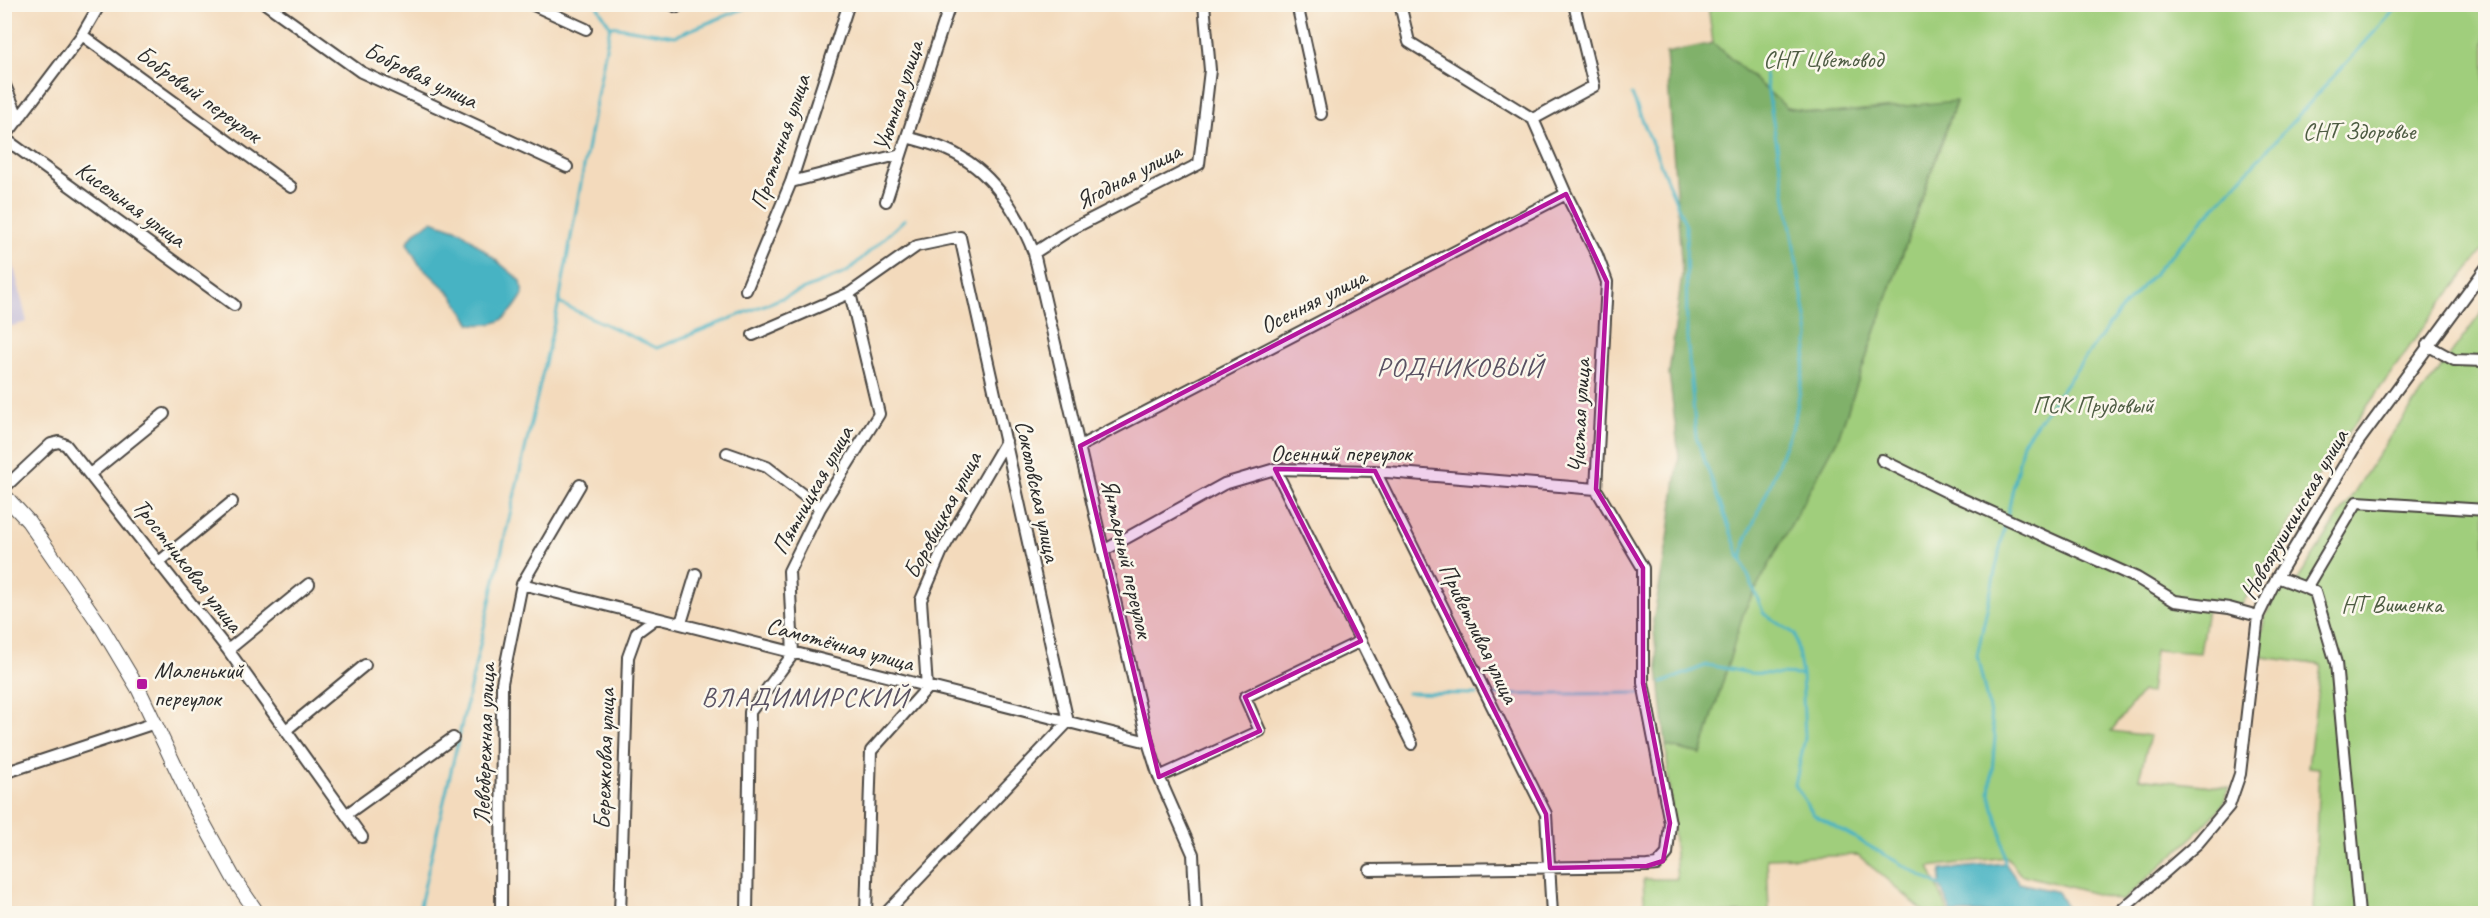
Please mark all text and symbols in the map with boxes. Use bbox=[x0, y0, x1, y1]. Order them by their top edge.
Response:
street label: Бобровая улица bbox=[360, 35, 484, 116]
street label: Уютная улица bbox=[866, 35, 931, 155]
street label: Бобровый переулок bbox=[130, 38, 269, 151]
park label: СНТ Цветовод bbox=[1763, 44, 1885, 74]
street label: Проточная улица bbox=[743, 69, 818, 214]
park label: СНТ Здоровье bbox=[2303, 116, 2417, 146]
street label: Ягодная улица bbox=[1070, 135, 1188, 216]
street label: Кисельная улица bbox=[70, 154, 193, 255]
street label: Осенняя улица bbox=[1255, 260, 1373, 341]
district label: РОДНИКОВЫЙ bbox=[1377, 350, 1546, 384]
street label: Чистая улица bbox=[1561, 356, 1597, 474]
park label: ПСК Прудовый bbox=[2033, 390, 2155, 420]
street label: Соколовская улица bbox=[1008, 418, 1068, 566]
street label: Пятницкая улица bbox=[764, 419, 860, 560]
street label: Новоярушкинская улица bbox=[2233, 422, 2356, 604]
street label: Осенний переулок bbox=[1271, 438, 1414, 468]
street label: Боровицкая улица bbox=[896, 445, 989, 584]
street label: Янтарный переулок bbox=[1094, 476, 1160, 642]
street label: Тростниковая улица bbox=[126, 492, 250, 639]
street label: Приветливая улица bbox=[1432, 558, 1526, 709]
park label: НТ Вишенка bbox=[2341, 589, 2445, 619]
street label: Самотёчная улица bbox=[763, 610, 918, 678]
place label: Маленький переулок bbox=[154, 655, 245, 713]
street label: Левобережная улица bbox=[466, 661, 502, 825]
marker: Маленький переулок bbox=[135, 677, 149, 691]
district label: ВЛАДИМИРСКИЙ bbox=[701, 680, 911, 714]
street label: Бережковая улица bbox=[587, 687, 621, 830]

